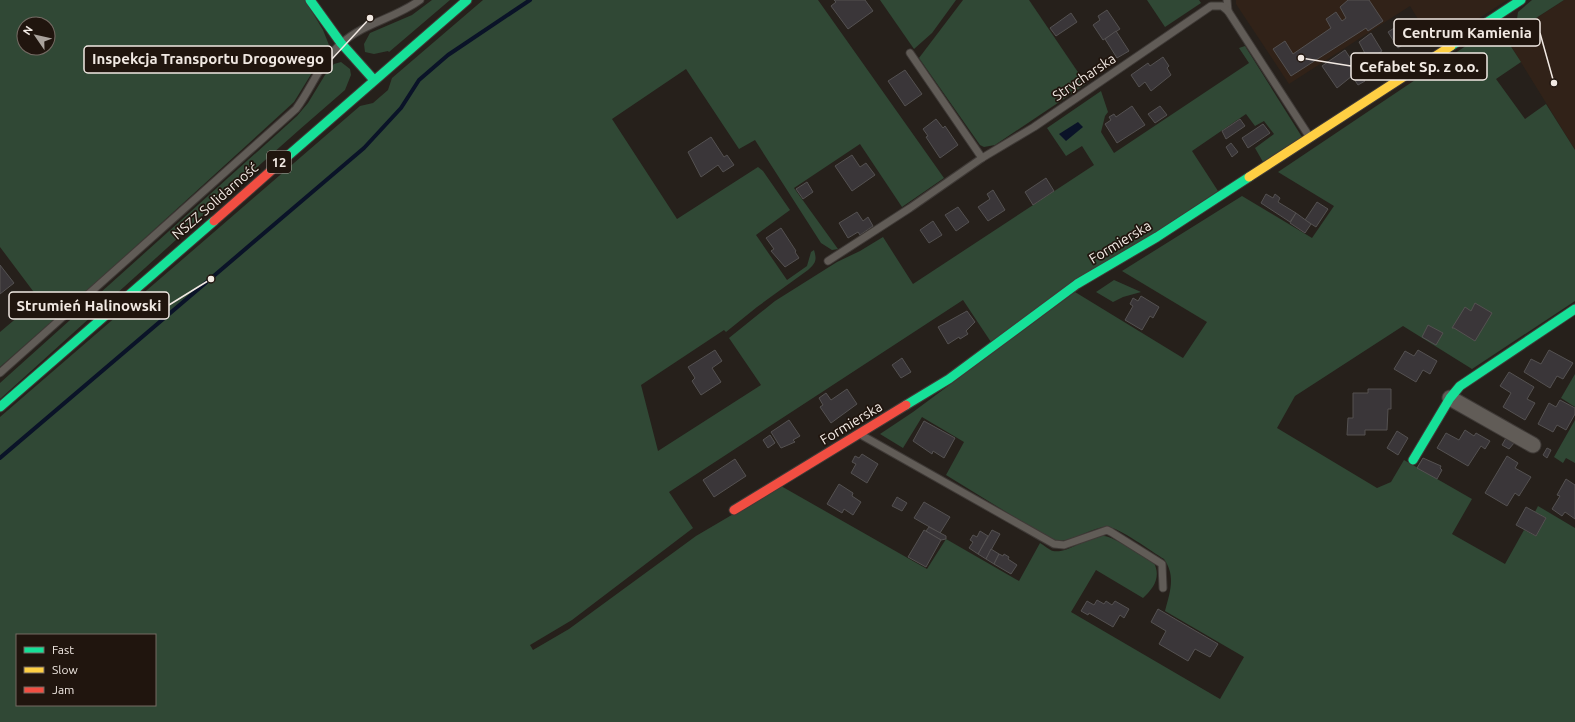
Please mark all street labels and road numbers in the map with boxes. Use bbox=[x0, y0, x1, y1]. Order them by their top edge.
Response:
street label: Strycharska bbox=[1049, 50, 1119, 104]
road number: 12 bbox=[267, 151, 291, 173]
street label: NSZZ Solidarność bbox=[169, 159, 262, 243]
street label: Formierska bbox=[1086, 217, 1154, 267]
street label: Formierska bbox=[817, 398, 885, 448]

